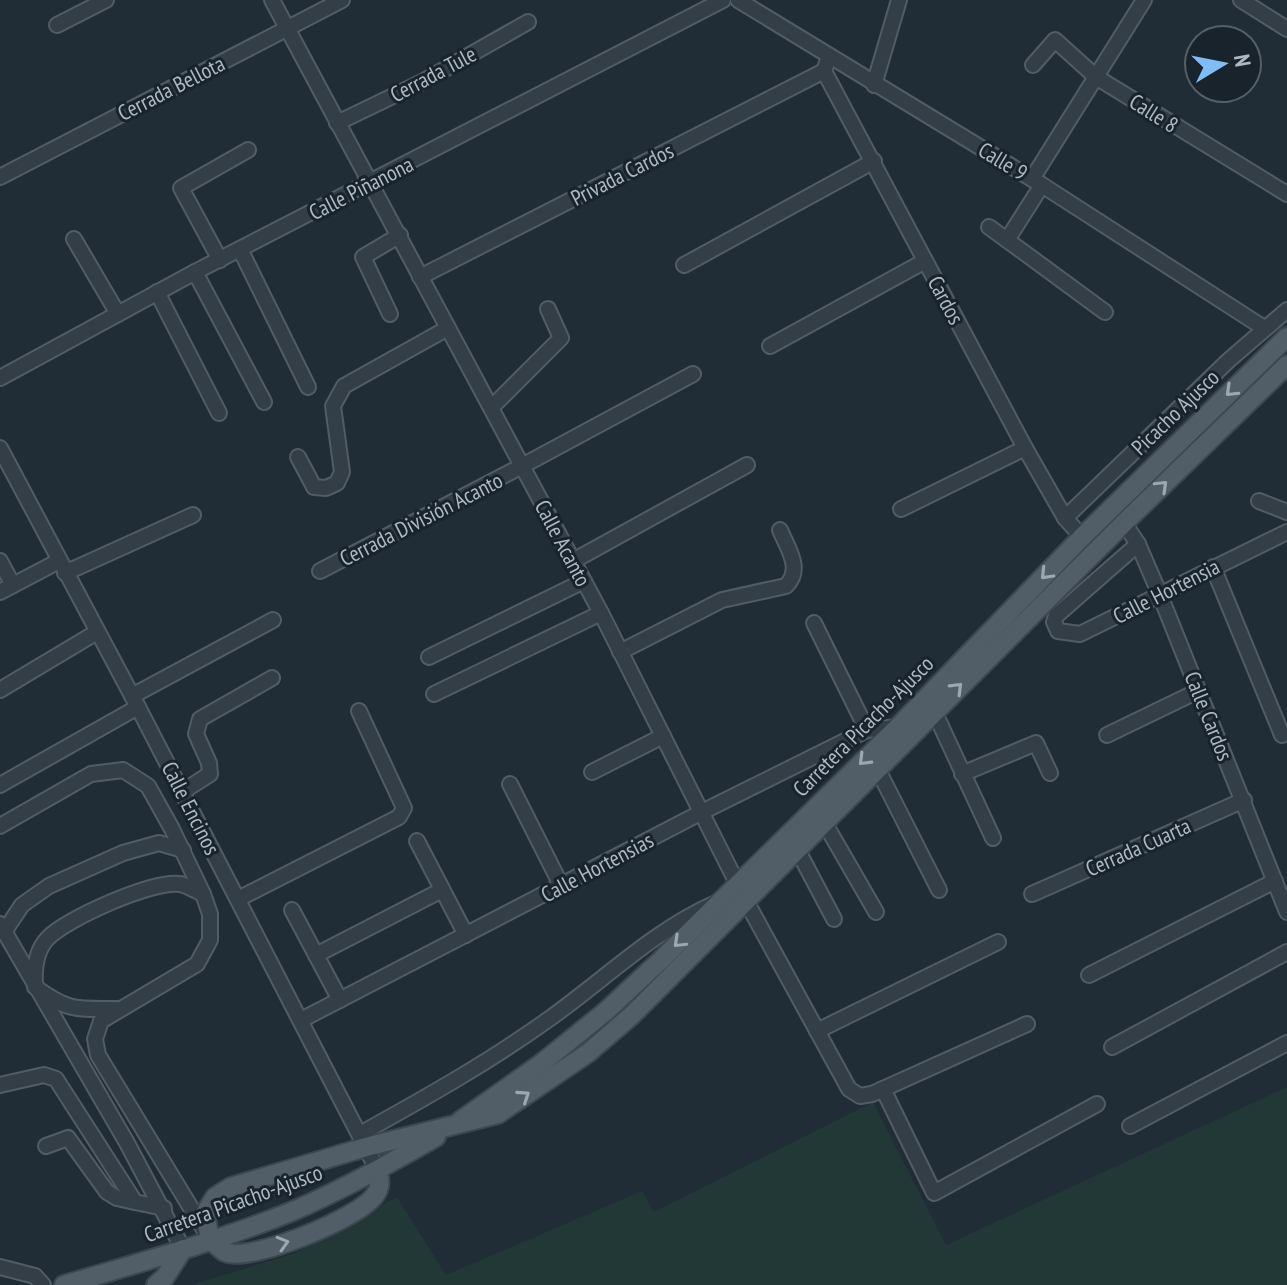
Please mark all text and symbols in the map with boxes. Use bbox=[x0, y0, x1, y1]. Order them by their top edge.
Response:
north arrow bbox=[1183, 24, 1263, 104]
street label: Cerrada Tule bbox=[385, 40, 481, 108]
street label: Cerrada Bellota bbox=[113, 49, 229, 127]
text: N bbox=[1228, 52, 1258, 69]
street label: Calle 8 bbox=[1124, 87, 1184, 139]
street label: Calle 9 bbox=[973, 135, 1033, 187]
street label: Privada Cardos bbox=[566, 136, 678, 212]
street label: Calle Piñanona bbox=[304, 150, 418, 226]
street label: Cardos bbox=[922, 271, 970, 329]
street label: Picacho Ajusco bbox=[1125, 363, 1225, 461]
one-way arrow bbox=[1226, 382, 1240, 397]
street label: Cerrada División Acanto bbox=[335, 466, 507, 572]
one-way arrow bbox=[1153, 481, 1167, 495]
street label: Calle Acanto bbox=[529, 495, 597, 591]
street label: Calle Hortensia bbox=[1108, 552, 1224, 630]
one-way arrow bbox=[1041, 565, 1055, 579]
street label: Carretera Picacho-Ajusco bbox=[787, 650, 939, 802]
street label: Calle Cardos bbox=[1178, 667, 1240, 765]
one-way arrow bbox=[948, 683, 962, 698]
one-way arrow bbox=[859, 751, 873, 765]
street label: Calle Encinos bbox=[156, 757, 226, 859]
street label: Cerrada Cuarta bbox=[1081, 811, 1195, 883]
street label: Calle Hortensias bbox=[536, 826, 658, 908]
one-way arrow bbox=[674, 933, 688, 948]
one-way arrow bbox=[516, 1091, 530, 1106]
street label: Carretera Picacho-Ajusco bbox=[140, 1158, 326, 1248]
one-way arrow bbox=[275, 1236, 289, 1252]

